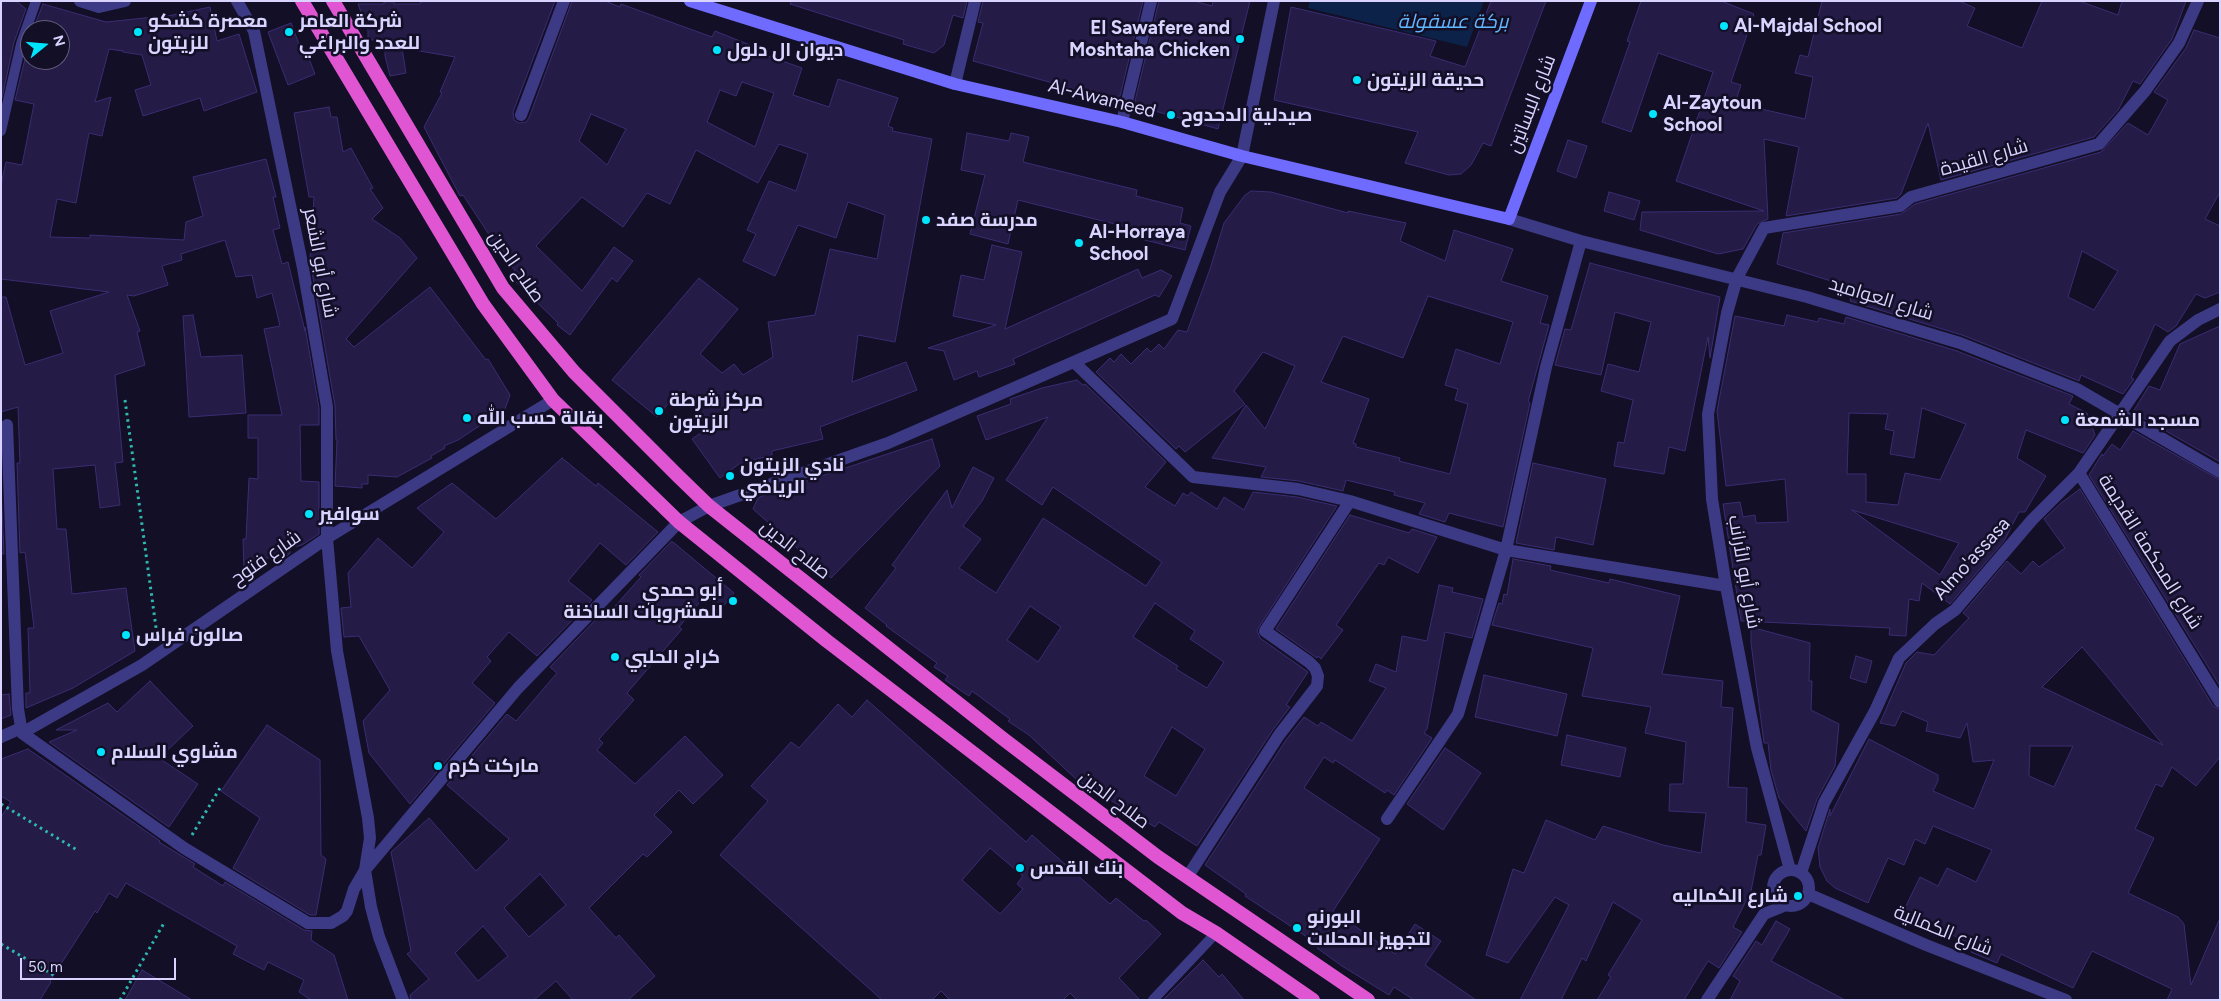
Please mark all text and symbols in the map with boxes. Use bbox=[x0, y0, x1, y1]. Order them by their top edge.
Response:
place label: معصرة كشكو للزيتون bbox=[148, 10, 268, 54]
place label: شركة العامر للعدد والبراغي bbox=[299, 10, 420, 54]
water label: بركة عسقولة bbox=[1398, 10, 1508, 34]
place label: Al-Majdal School bbox=[1734, 15, 1882, 37]
place label: El Sawafere and Moshtaha Chicken bbox=[1069, 17, 1230, 61]
north arrow bbox=[20, 20, 70, 70]
marker: Al-Majdal School bbox=[1718, 20, 1730, 32]
marker: معصرة كشكو للزيتون bbox=[132, 26, 144, 38]
marker: شركة العامر للعدد والبراغي bbox=[283, 26, 295, 38]
text: N bbox=[49, 33, 69, 48]
marker: El Sawafere and Moshtaha Chicken bbox=[1234, 33, 1246, 45]
place label: ديوان ال دلول bbox=[727, 39, 843, 61]
marker: ديوان ال دلول bbox=[711, 44, 723, 56]
street label: شارع البساتين bbox=[1503, 52, 1561, 156]
place label: حديقة الزيتون bbox=[1367, 69, 1484, 91]
marker: حديقة الزيتون bbox=[1351, 74, 1363, 86]
street label: Al-Awameed bbox=[1046, 75, 1158, 123]
place label: Al-Zaytoun School bbox=[1663, 92, 1762, 136]
place label: صيدلية الدحدوح bbox=[1181, 104, 1312, 126]
marker: Al-Zaytoun School bbox=[1647, 108, 1659, 120]
marker: صيدلية الدحدوح bbox=[1165, 109, 1177, 121]
street label: شارع القيدة bbox=[1937, 135, 2031, 181]
street label: شارع أبو الشعر bbox=[298, 206, 342, 320]
place label: مدرسة صفد bbox=[936, 209, 1038, 231]
marker: مدرسة صفد bbox=[920, 214, 932, 226]
place label: Al-Horraya School bbox=[1089, 221, 1185, 265]
street label: صلاح الدين bbox=[483, 227, 549, 307]
marker: Al-Horraya School bbox=[1073, 237, 1085, 249]
street label: شارع العواميد bbox=[1826, 272, 1936, 326]
place label: مركز شرطة الزيتون bbox=[669, 389, 763, 433]
marker: مركز شرطة الزيتون bbox=[653, 405, 665, 417]
place label: بقالة حسب الله bbox=[477, 407, 603, 429]
place label: مسجد الشمعة bbox=[2075, 409, 2200, 431]
marker: بقالة حسب الله bbox=[461, 412, 473, 424]
marker: مسجد الشمعة bbox=[2059, 414, 2071, 426]
place label: نادي الزيتون الرياضي bbox=[740, 454, 844, 498]
marker: نادي الزيتون الرياضي bbox=[724, 470, 736, 482]
street label: شارع المحكمة القديمة bbox=[2093, 470, 2207, 634]
place label: سوافير bbox=[319, 503, 380, 525]
marker: سوافير bbox=[303, 508, 315, 520]
street label: شارع أبو الأرانب bbox=[1723, 513, 1765, 631]
street label: Almo'assasa bbox=[1929, 513, 2015, 605]
street label: صلاح الدين bbox=[755, 515, 835, 585]
street label: شارع فتوح bbox=[226, 526, 306, 590]
place label: أبو حمدي للمشروبات الساخنة bbox=[563, 579, 723, 623]
marker: أبو حمدي للمشروبات الساخنة bbox=[727, 595, 739, 607]
place label: صالون فراس bbox=[136, 624, 243, 646]
marker: صالون فراس bbox=[120, 629, 132, 641]
place label: كراج الحلبي bbox=[625, 646, 720, 668]
marker: كراج الحلبي bbox=[609, 651, 621, 663]
place label: مشاوي السلام bbox=[111, 741, 238, 763]
marker: مشاوي السلام bbox=[95, 746, 107, 758]
place label: ماركت كرم bbox=[448, 755, 539, 777]
marker: ماركت كرم bbox=[432, 760, 444, 772]
street label: صلاح الدين bbox=[1074, 766, 1154, 834]
place label: بنك القدس bbox=[1030, 857, 1123, 879]
marker: بنك القدس bbox=[1014, 862, 1026, 874]
place label: شارع الكماليه bbox=[1672, 885, 1788, 907]
marker: شارع الكماليه bbox=[1792, 890, 1804, 902]
street label: شارع الكمالية bbox=[1890, 901, 1996, 961]
place label: البورنو لتجهيز المحلات bbox=[1307, 906, 1431, 950]
marker: البورنو لتجهيز المحلات bbox=[1291, 922, 1303, 934]
scale bar bbox=[22, 948, 179, 980]
text: 50 m bbox=[28, 958, 63, 976]

